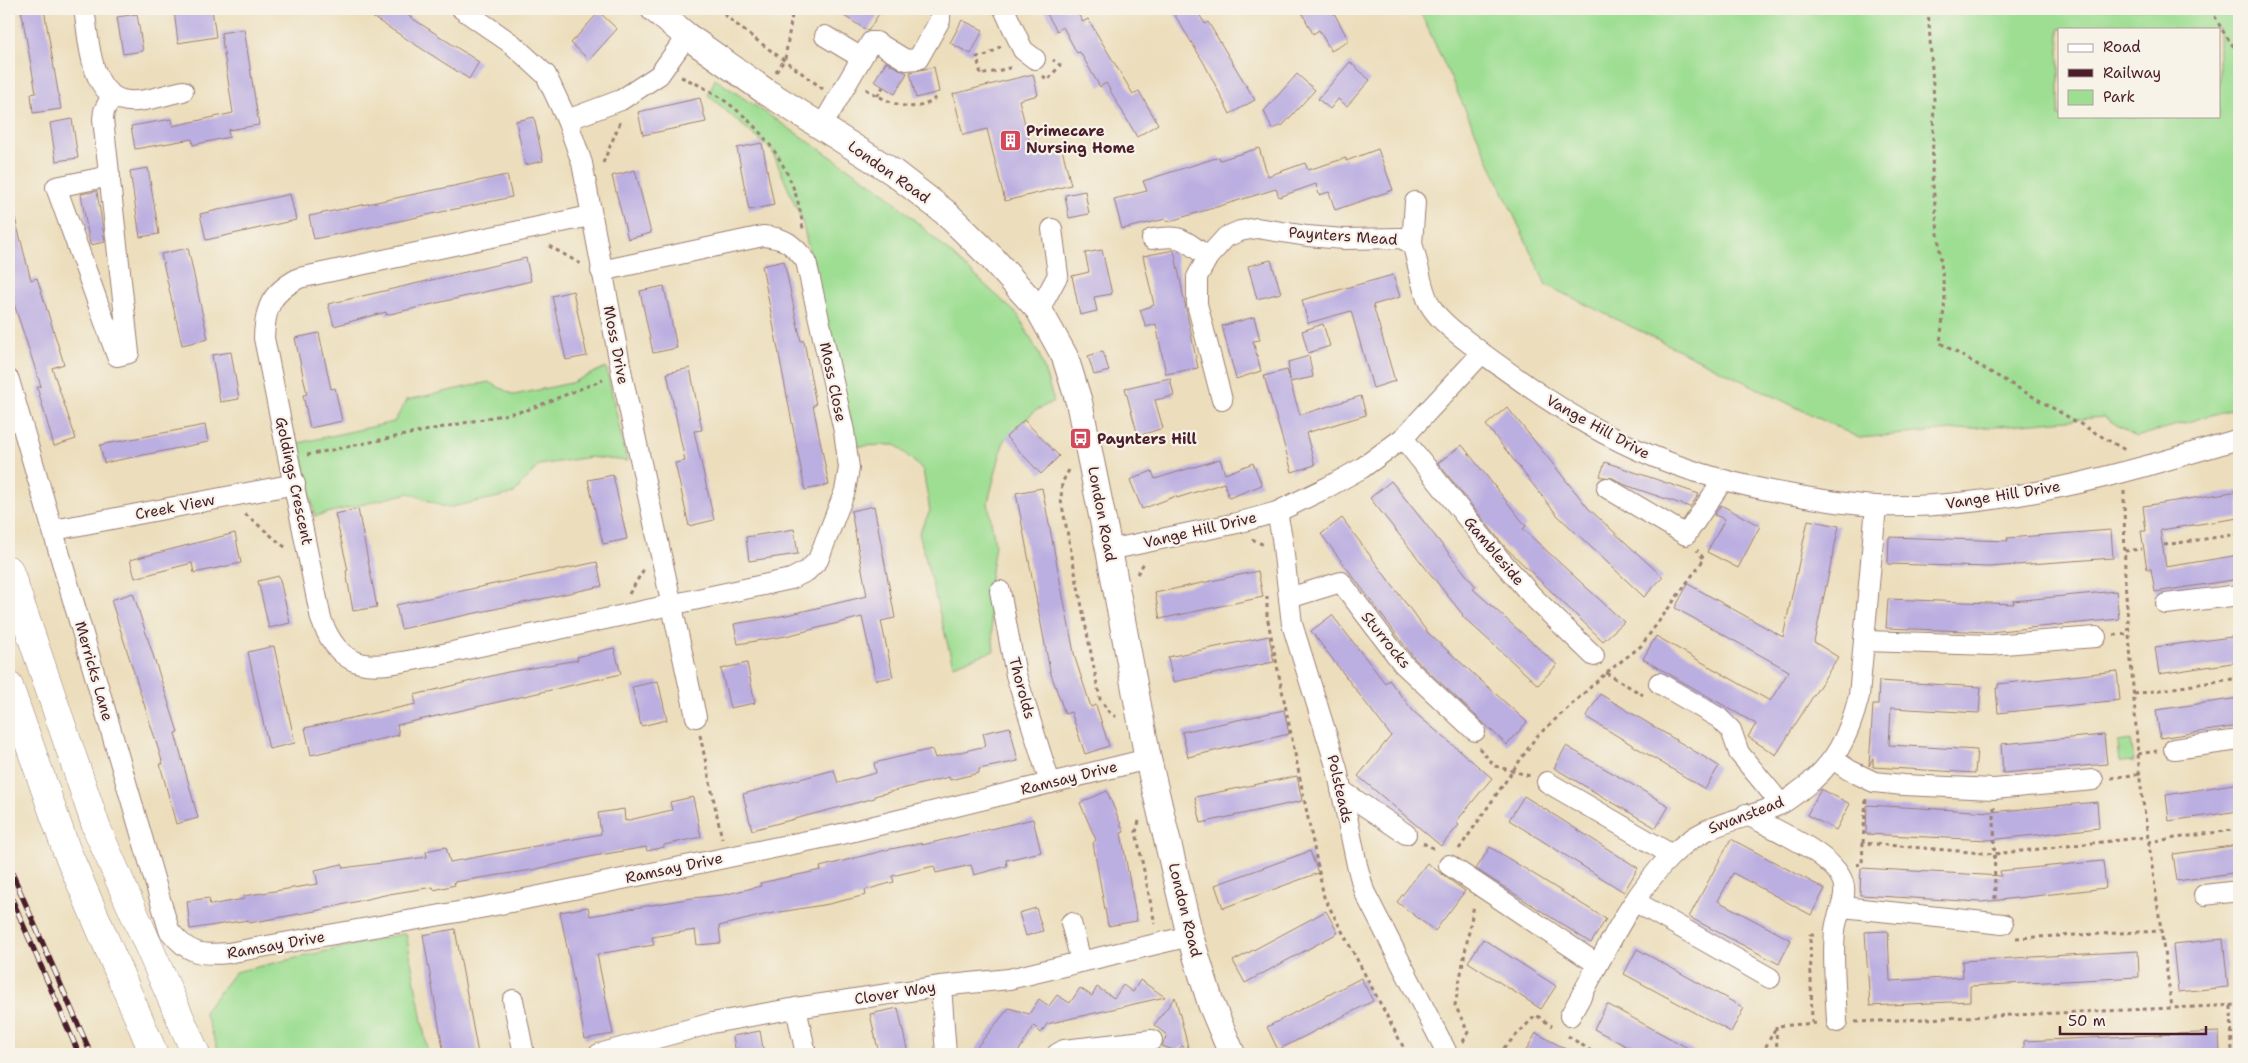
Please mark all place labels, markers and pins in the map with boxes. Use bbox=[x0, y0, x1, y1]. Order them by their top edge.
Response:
place label: Primecare Nursing Home bbox=[1026, 121, 1135, 158]
building icon: Primecare Nursing Home bbox=[998, 128, 1022, 152]
bus stop icon: Paynters Hill bbox=[1069, 427, 1093, 451]
place label: Paynters Hill bbox=[1097, 429, 1197, 449]

